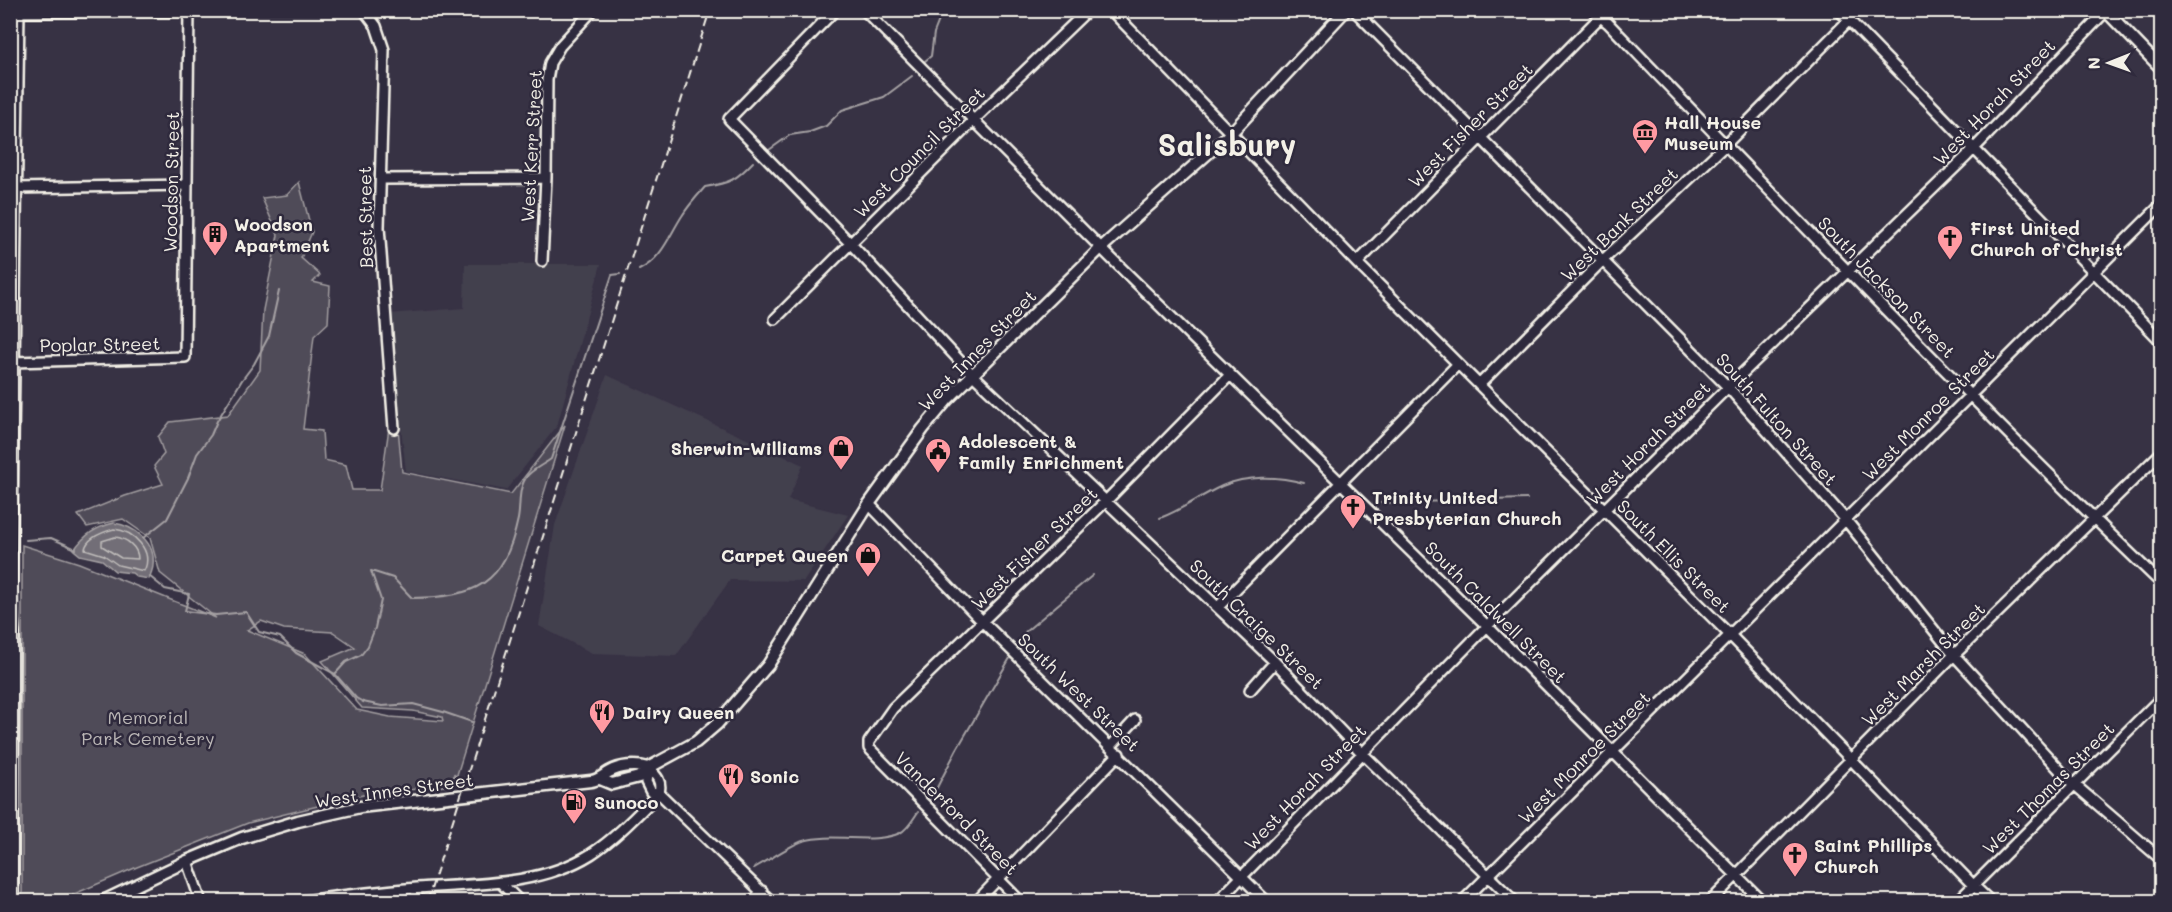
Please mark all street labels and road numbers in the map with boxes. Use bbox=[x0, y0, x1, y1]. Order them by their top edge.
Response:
street label: West Horah Street bbox=[1928, 34, 2060, 170]
street label: West Fisher Street bbox=[1402, 57, 1538, 193]
street label: West Kerr Street bbox=[515, 69, 547, 223]
street label: West Council Street bbox=[848, 81, 990, 223]
street label: Woodson Street bbox=[158, 111, 184, 253]
street label: West Bank Street bbox=[1555, 162, 1683, 286]
street label: Best Street bbox=[352, 166, 378, 268]
street label: South Jackson Street bbox=[1813, 211, 1961, 363]
street label: West Innes Street bbox=[913, 284, 1041, 416]
street label: Poplar Street bbox=[39, 331, 161, 357]
street label: West Monroe Street bbox=[1856, 342, 2000, 486]
street label: South Fulton Street bbox=[1711, 348, 1843, 490]
street label: West Horah Street bbox=[1581, 376, 1715, 510]
street label: West Fisher Street bbox=[966, 481, 1102, 615]
street label: South Ellis Street bbox=[1612, 494, 1736, 618]
street label: South Caldwell Street bbox=[1420, 536, 1572, 688]
street label: South Craige Street bbox=[1185, 554, 1329, 694]
street label: West Marsh Street bbox=[1856, 597, 1990, 731]
street label: South West Street bbox=[1013, 627, 1145, 757]
street label: West Monroe Street bbox=[1512, 685, 1656, 829]
street label: West Thomas Street bbox=[1977, 717, 2119, 859]
street label: West Horah Street bbox=[1239, 719, 1371, 855]
street label: Vanderford Street bbox=[890, 746, 1024, 880]
street label: West Innes Street bbox=[313, 767, 475, 813]

